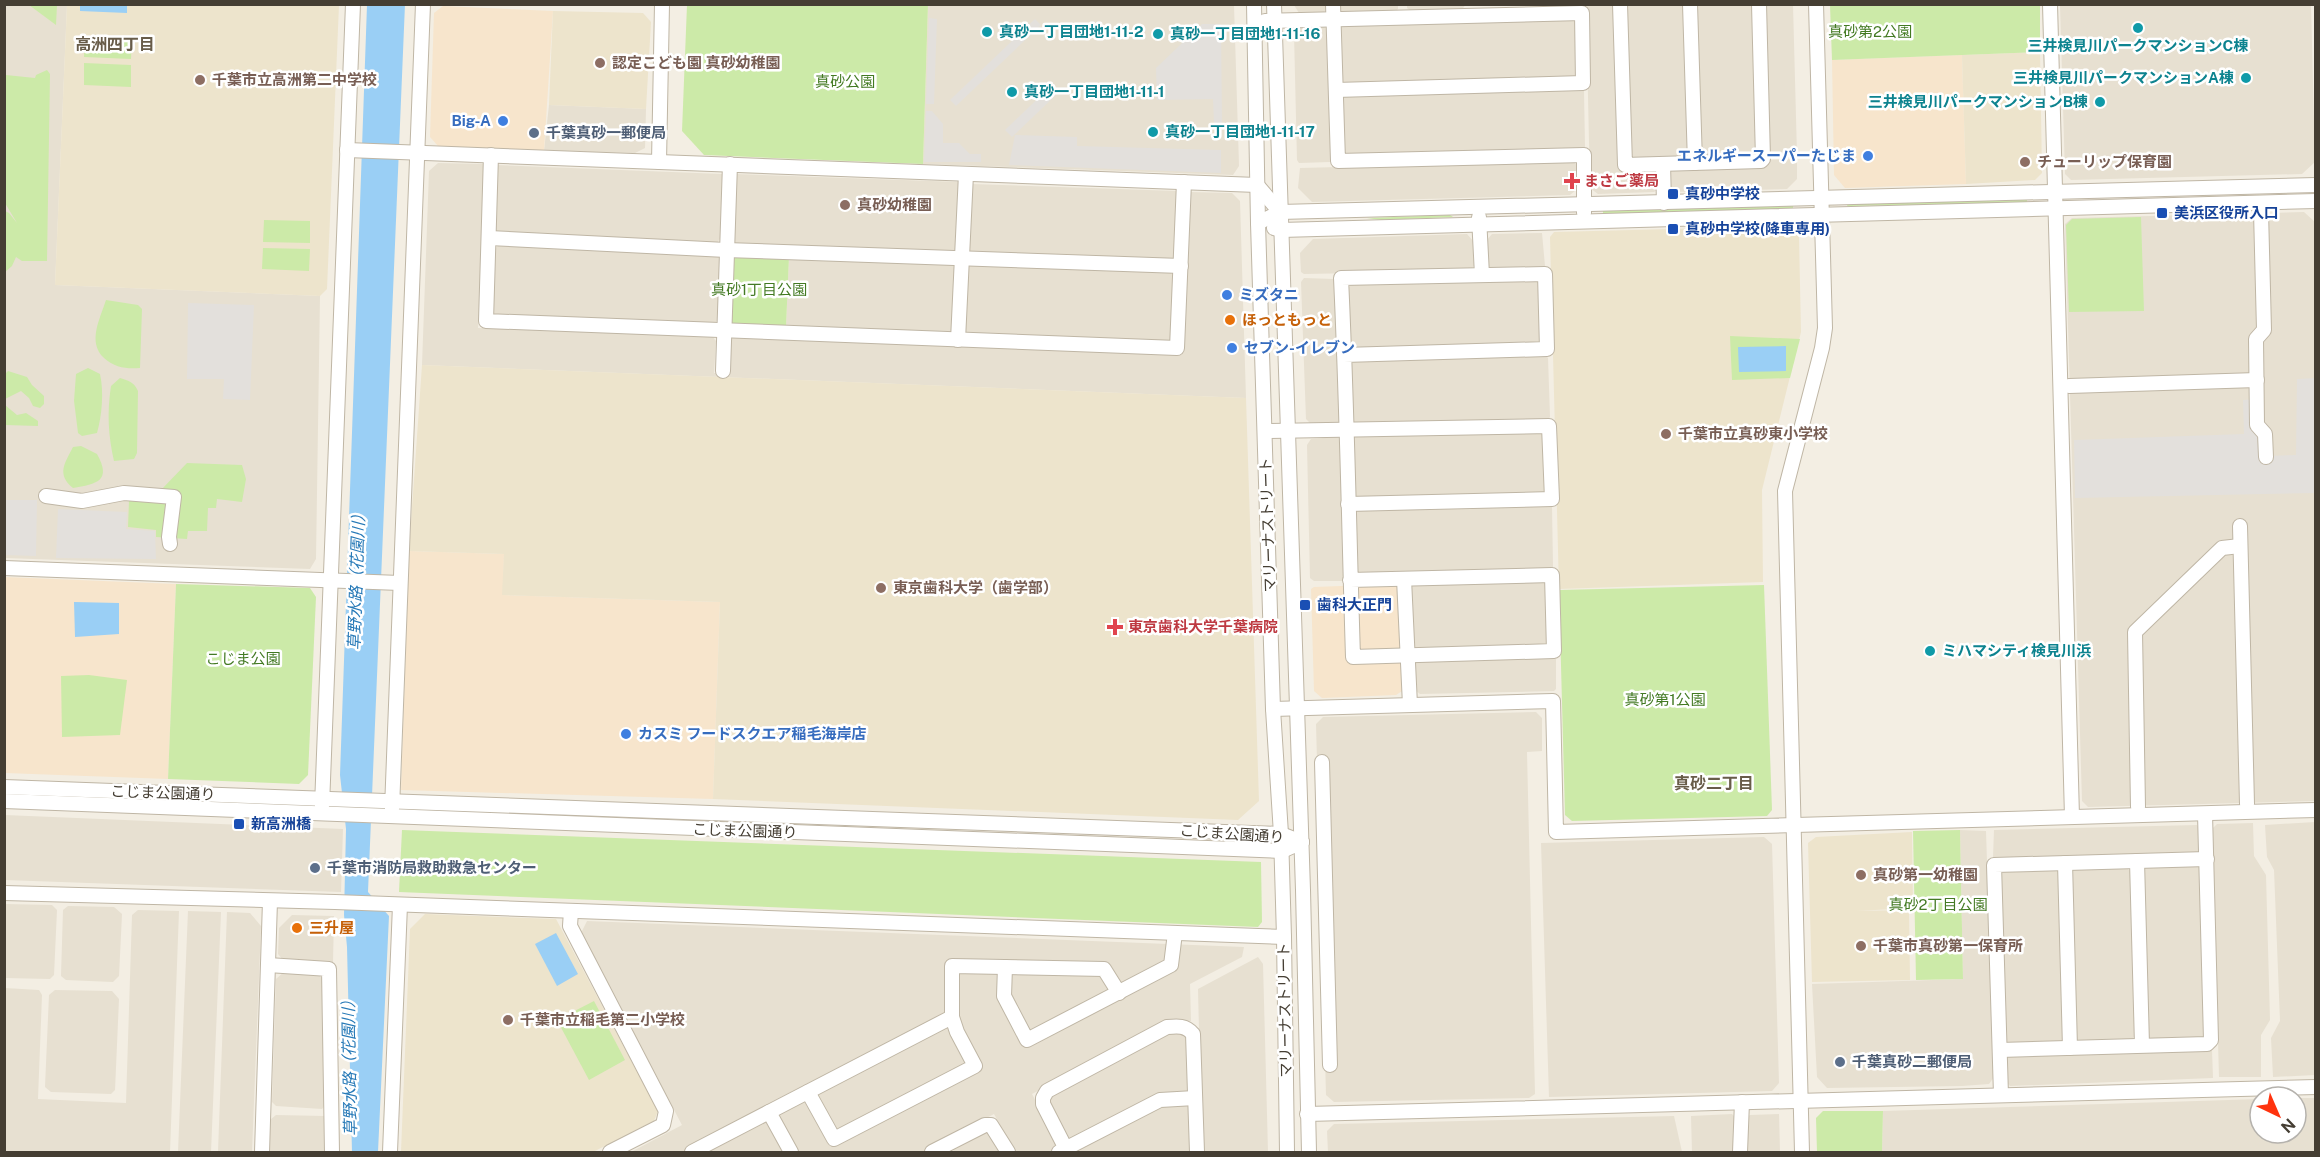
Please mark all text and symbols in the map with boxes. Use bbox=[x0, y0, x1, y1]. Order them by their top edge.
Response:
marker: 三井検見川パークマンションC棟 bbox=[2131, 21, 2145, 35]
place label: 真砂一丁目団地1-11-2 bbox=[999, 23, 1144, 40]
park label: 真砂第2公園 bbox=[1828, 23, 1912, 40]
marker: 真砂一丁目団地1-11-2 bbox=[980, 25, 994, 39]
place label: 真砂一丁目団地1-11-16 bbox=[1170, 25, 1320, 42]
marker: 真砂一丁目団地1-11-16 bbox=[1151, 27, 1165, 41]
district label: 高洲四丁目 bbox=[75, 35, 155, 54]
place label: 三井検見川パークマンションC棟 bbox=[2028, 37, 2248, 54]
place label: 認定こども園 真砂幼稚園 bbox=[612, 54, 780, 71]
marker: 認定こども園 真砂幼稚園 bbox=[593, 56, 607, 70]
place label: 三井検見川パークマンションA棟 bbox=[2013, 69, 2234, 86]
place label: 千葉市立高洲第二中学校 bbox=[212, 71, 377, 88]
marker: 三井検見川パークマンションA棟 bbox=[2239, 71, 2253, 85]
marker: 千葉市立高洲第二中学校 bbox=[193, 73, 207, 87]
park label: 真砂公園 bbox=[815, 73, 875, 90]
place label: 真砂一丁目団地1-11-1 bbox=[1024, 83, 1164, 100]
marker: 真砂一丁目団地1-11-1 bbox=[1005, 85, 1019, 99]
place label: 三井検見川パークマンションB棟 bbox=[1868, 93, 2088, 110]
marker: 三井検見川パークマンションB棟 bbox=[2093, 95, 2107, 109]
place label: Big-A bbox=[451, 112, 491, 129]
marker: Big-A bbox=[496, 114, 510, 128]
place label: 真砂一丁目団地1-11-17 bbox=[1165, 123, 1315, 140]
place label: 千葉真砂一郵便局 bbox=[546, 124, 666, 141]
marker: 真砂一丁目団地1-11-17 bbox=[1146, 125, 1160, 139]
marker: 千葉真砂一郵便局 bbox=[527, 126, 541, 140]
place label: エネルギースーパーたじま bbox=[1677, 147, 1856, 164]
marker: エネルギースーパーたじま bbox=[1861, 149, 1875, 163]
place label: チューリップ保育園 bbox=[2037, 153, 2172, 170]
marker: チューリップ保育園 bbox=[2018, 155, 2032, 169]
place label: まさご薬局 bbox=[1584, 172, 1659, 189]
marker: まさご薬局 bbox=[1565, 174, 1579, 188]
place label: 真砂中学校 bbox=[1685, 185, 1760, 202]
marker: 真砂中学校 bbox=[1666, 187, 1680, 201]
place label: 真砂幼稚園 bbox=[857, 196, 932, 213]
marker: 真砂幼稚園 bbox=[838, 198, 852, 212]
place label: 美浜区役所入口 bbox=[2174, 204, 2279, 221]
marker: 美浜区役所入口 bbox=[2155, 206, 2169, 220]
place label: 真砂中学校(降車専用) bbox=[1685, 220, 1830, 237]
marker: 真砂中学校(降車専用) bbox=[1666, 222, 1680, 236]
park label: 真砂1丁目公園 bbox=[711, 281, 807, 298]
place label: ミズタニ bbox=[1239, 286, 1299, 303]
marker: ミズタニ bbox=[1220, 288, 1234, 302]
place label: ほっともっと bbox=[1242, 311, 1332, 328]
marker: ほっともっと bbox=[1223, 313, 1237, 327]
place label: セブン-イレブン bbox=[1244, 339, 1355, 356]
marker: セブン-イレブン bbox=[1225, 341, 1239, 355]
place label: 千葉市立真砂東小学校 bbox=[1678, 425, 1828, 442]
marker: 千葉市立真砂東小学校 bbox=[1659, 427, 1673, 441]
street label: マリーナストリート bbox=[1257, 457, 1278, 593]
water label: 草野水路（花園川） bbox=[344, 506, 369, 650]
place label: 東京歯科大学（歯学部） bbox=[893, 579, 1058, 596]
marker: 東京歯科大学（歯学部） bbox=[874, 581, 888, 595]
place label: 歯科大正門 bbox=[1317, 596, 1392, 613]
marker: 歯科大正門 bbox=[1298, 598, 1312, 612]
marker: 東京歯科大学千葉病院 bbox=[1106, 618, 1124, 636]
place label: 東京歯科大学千葉病院 bbox=[1128, 618, 1278, 635]
place label: ミハマシティ検見川浜 bbox=[1942, 642, 2092, 659]
marker: ミハマシティ検見川浜 bbox=[1923, 644, 1937, 658]
park label: こじま公園 bbox=[205, 650, 281, 667]
park label: 真砂第1公園 bbox=[1624, 691, 1706, 708]
place label: カスミ フードスクエア稲毛海岸店 bbox=[638, 725, 866, 742]
marker: カスミ フードスクエア稲毛海岸店 bbox=[619, 727, 633, 741]
district label: 真砂二丁目 bbox=[1674, 774, 1754, 793]
street label: こじま公園通り bbox=[110, 782, 216, 803]
place label: 新高洲橋 bbox=[251, 815, 312, 832]
marker: 新高洲橋 bbox=[232, 817, 246, 831]
street label: こじま公園通り bbox=[692, 820, 798, 841]
street label: こじま公園通り bbox=[1179, 821, 1285, 846]
place label: 千葉市消防局救助救急センター bbox=[327, 859, 537, 876]
marker: 千葉市消防局救助救急センター bbox=[308, 861, 322, 875]
place label: 真砂第一幼稚園 bbox=[1873, 866, 1978, 883]
marker: 真砂第一幼稚園 bbox=[1854, 868, 1868, 882]
park label: 真砂2丁目公園 bbox=[1889, 896, 1987, 913]
place label: 三升屋 bbox=[309, 919, 354, 936]
marker: 三升屋 bbox=[290, 921, 304, 935]
place label: 千葉市真砂第一保育所 bbox=[1873, 937, 2023, 954]
marker: 千葉市真砂第一保育所 bbox=[1854, 939, 1868, 953]
street label: マリーナストリート bbox=[1275, 942, 1294, 1078]
water label: 草野水路（花園川） bbox=[339, 992, 360, 1136]
place label: 千葉市立稲毛第二小学校 bbox=[520, 1011, 685, 1028]
marker: 千葉市立稲毛第二小学校 bbox=[501, 1013, 515, 1027]
place label: 千葉真砂二郵便局 bbox=[1852, 1053, 1972, 1070]
marker: 千葉真砂二郵便局 bbox=[1833, 1055, 1847, 1069]
north arrow bbox=[2248, 1085, 2308, 1145]
text: N bbox=[2277, 1114, 2299, 1137]

